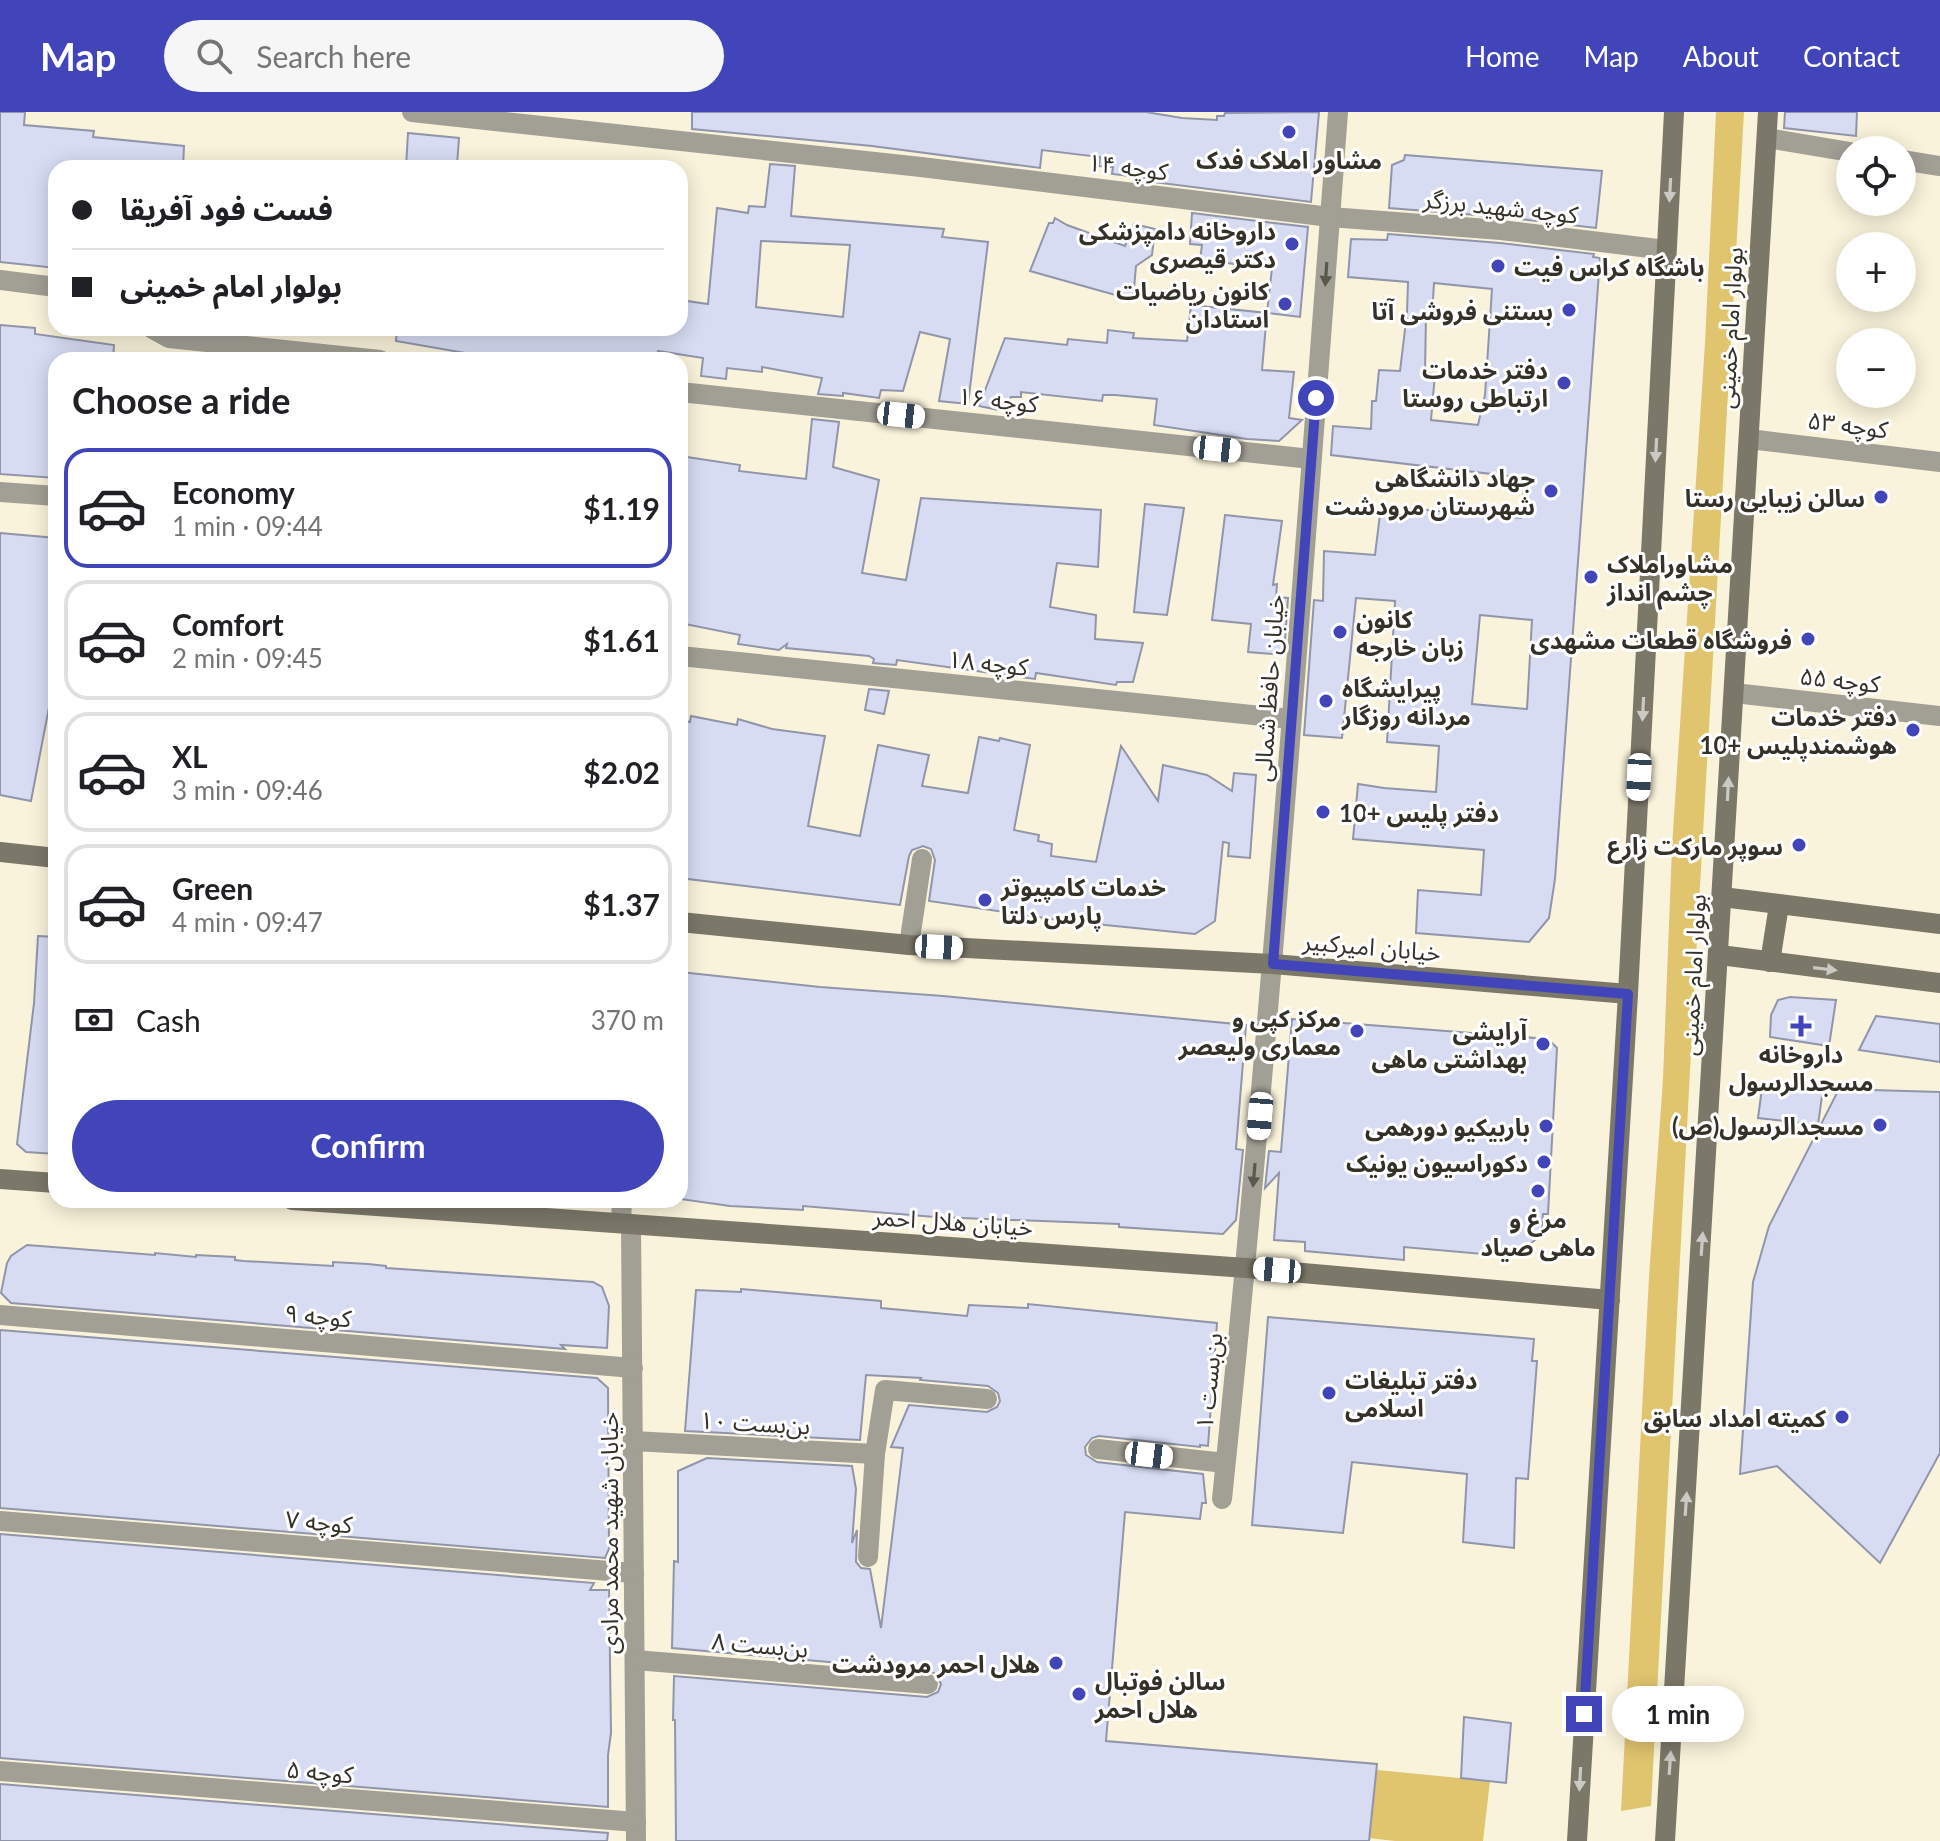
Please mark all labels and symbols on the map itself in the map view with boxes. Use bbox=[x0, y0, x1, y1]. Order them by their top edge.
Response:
marker: مشاور املاک فدک bbox=[1280, 123, 1298, 141]
place label: مشاور املاک فدک bbox=[1196, 145, 1382, 175]
street label: کوچه ۱۴ bbox=[1086, 147, 1171, 187]
one-way arrow bbox=[1663, 178, 1676, 203]
street label: کوچه شهید برزگر bbox=[1421, 183, 1581, 231]
place label: داروخانه دامپزشکی دکتر قیصری bbox=[1079, 216, 1276, 274]
marker: داروخانه دامپزشکی دکتر قیصری bbox=[1283, 235, 1301, 253]
street label: بولوار امام خمینی bbox=[1710, 246, 1753, 410]
place label: باشگاه کراس فیت bbox=[1514, 252, 1705, 282]
marker: باشگاه کراس فیت bbox=[1489, 257, 1507, 275]
one-way arrow bbox=[1319, 261, 1332, 286]
place label: کانون ریاضیات استادان bbox=[1116, 276, 1270, 334]
marker: کانون ریاضیات استادان bbox=[1276, 295, 1294, 313]
place label: بستنی فروشی آتا bbox=[1371, 296, 1553, 326]
marker: بستنی فروشی آتا bbox=[1560, 301, 1578, 319]
place label: دفتر خدمات ارتباطی روستا bbox=[1402, 355, 1548, 413]
marker: دفتر خدمات ارتباطی روستا bbox=[1555, 374, 1573, 392]
street label: کوچه ۱۶ bbox=[956, 380, 1041, 420]
route start bbox=[1298, 380, 1334, 416]
car bbox=[876, 401, 926, 429]
street label: کوچه ۵۳ bbox=[1806, 405, 1891, 445]
car bbox=[1192, 435, 1242, 463]
one-way arrow bbox=[1649, 438, 1662, 463]
place label: جهاد دانشگاهی شهرستان مرودشت bbox=[1325, 463, 1535, 521]
marker: جهاد دانشگاهی شهرستان مرودشت bbox=[1542, 482, 1560, 500]
place label: سالن زیبایی رستا bbox=[1685, 483, 1865, 513]
marker: سالن زیبایی رستا bbox=[1872, 488, 1890, 506]
place label: مشاوراملاک چشم انداز bbox=[1606, 549, 1733, 610]
marker: مشاوراملاک چشم انداز bbox=[1582, 568, 1600, 586]
street label: خیابان حافظ شمالی bbox=[1247, 593, 1290, 783]
place label: کانون زبان خارجه bbox=[1356, 604, 1464, 662]
marker: کانون زبان خارجه bbox=[1331, 623, 1349, 641]
place label: فروشگاه قطعات مشهدی bbox=[1530, 625, 1792, 655]
marker: فروشگاه قطعات مشهدی bbox=[1799, 630, 1817, 648]
street label: کوچه ۱۸ bbox=[946, 643, 1031, 683]
street label: کوچه ۵۵ bbox=[1798, 660, 1883, 700]
place label: پیرایشگاه مردانه روزگار bbox=[1341, 673, 1471, 731]
marker: پیرایشگاه مردانه روزگار bbox=[1317, 692, 1335, 710]
one-way arrow bbox=[1636, 697, 1649, 722]
place label: دفتر خدمات هوشمندپلیس +10 bbox=[1700, 702, 1897, 761]
marker: دفتر خدمات هوشمندپلیس +10 bbox=[1904, 721, 1922, 739]
car bbox=[1626, 752, 1652, 802]
one-way arrow bbox=[1722, 776, 1735, 801]
place label: دفتر پلیس +10 bbox=[1339, 798, 1499, 829]
marker: دفتر پلیس +10 bbox=[1314, 803, 1332, 821]
place label: سوپر مارکت زارع bbox=[1607, 831, 1783, 864]
marker: سوپر مارکت زارع bbox=[1790, 836, 1808, 854]
place label: خدمات کامپیوتر پارس دلتا bbox=[1000, 872, 1166, 931]
marker: خدمات کامپیوتر پارس دلتا bbox=[976, 891, 994, 909]
street label: بولوار امام خمینی bbox=[1673, 893, 1716, 1057]
street label: خیابان امیرکبیر bbox=[1301, 925, 1442, 967]
car bbox=[914, 934, 964, 960]
one-way arrow bbox=[1813, 963, 1838, 976]
place label: مرکز کپی و معماری ولیعصر bbox=[1178, 1003, 1341, 1061]
place label: آرایشی بهداشتی ماهی bbox=[1372, 1016, 1528, 1074]
marker: داروخانه مسجدالرسول bbox=[1792, 1017, 1810, 1035]
marker: مرکز کپی و معماری ولیعصر bbox=[1348, 1022, 1366, 1040]
marker: آرایشی بهداشتی ماهی bbox=[1534, 1035, 1552, 1053]
place label: داروخانه مسجدالرسول bbox=[1729, 1039, 1873, 1097]
car bbox=[1246, 1091, 1274, 1141]
place label: مسجدالرسول(ص) bbox=[1672, 1111, 1864, 1141]
place label: باربیکیو دورهمی bbox=[1365, 1112, 1530, 1142]
marker: مسجدالرسول(ص) bbox=[1871, 1116, 1889, 1134]
marker: باربیکیو دورهمی bbox=[1537, 1117, 1555, 1135]
place label: دکوراسیون یونیک bbox=[1346, 1148, 1528, 1178]
marker: دکوراسیون یونیک bbox=[1535, 1153, 1553, 1171]
one-way arrow bbox=[1248, 1163, 1261, 1188]
marker: مرغ و ماهی صیاد bbox=[1529, 1182, 1547, 1200]
street label: خیابان هلال احمر bbox=[871, 1201, 1034, 1242]
place label: مرغ و ماهی صیاد bbox=[1480, 1204, 1596, 1262]
one-way arrow bbox=[1696, 1231, 1709, 1256]
car bbox=[1252, 1256, 1302, 1284]
street label: کوچه ۹ bbox=[283, 1298, 354, 1335]
street label: بن‌بست ۱ bbox=[1189, 1331, 1228, 1431]
place label: دفتر تبلیغات اسلامی bbox=[1345, 1365, 1477, 1423]
marker: دفتر تبلیغات اسلامی bbox=[1320, 1384, 1338, 1402]
place label: کمیته امداد سابق bbox=[1644, 1403, 1827, 1434]
street label: بن‌بست ۱۰ bbox=[699, 1405, 811, 1439]
marker: کمیته امداد سابق bbox=[1833, 1408, 1851, 1426]
street label: خیابان شهید محمد مرادی bbox=[594, 1412, 624, 1654]
car bbox=[1124, 1440, 1174, 1470]
one-way arrow bbox=[1680, 1491, 1693, 1516]
street label: کوچه ۷ bbox=[284, 1504, 355, 1541]
street label: بن‌بست ۸ bbox=[710, 1625, 810, 1663]
place label: هلال احمر مرودشت bbox=[832, 1649, 1040, 1679]
marker: هلال احمر مرودشت bbox=[1047, 1654, 1065, 1672]
place label: سالن فوتبال هلال احمر bbox=[1094, 1666, 1226, 1724]
marker: سالن فوتبال هلال احمر bbox=[1070, 1685, 1088, 1703]
callout: 1 min bbox=[1612, 1686, 1744, 1742]
route end bbox=[1566, 1696, 1602, 1732]
one-way arrow bbox=[1664, 1750, 1677, 1775]
street label: کوچه ۵ bbox=[285, 1754, 356, 1791]
one-way arrow bbox=[1574, 1767, 1587, 1792]

